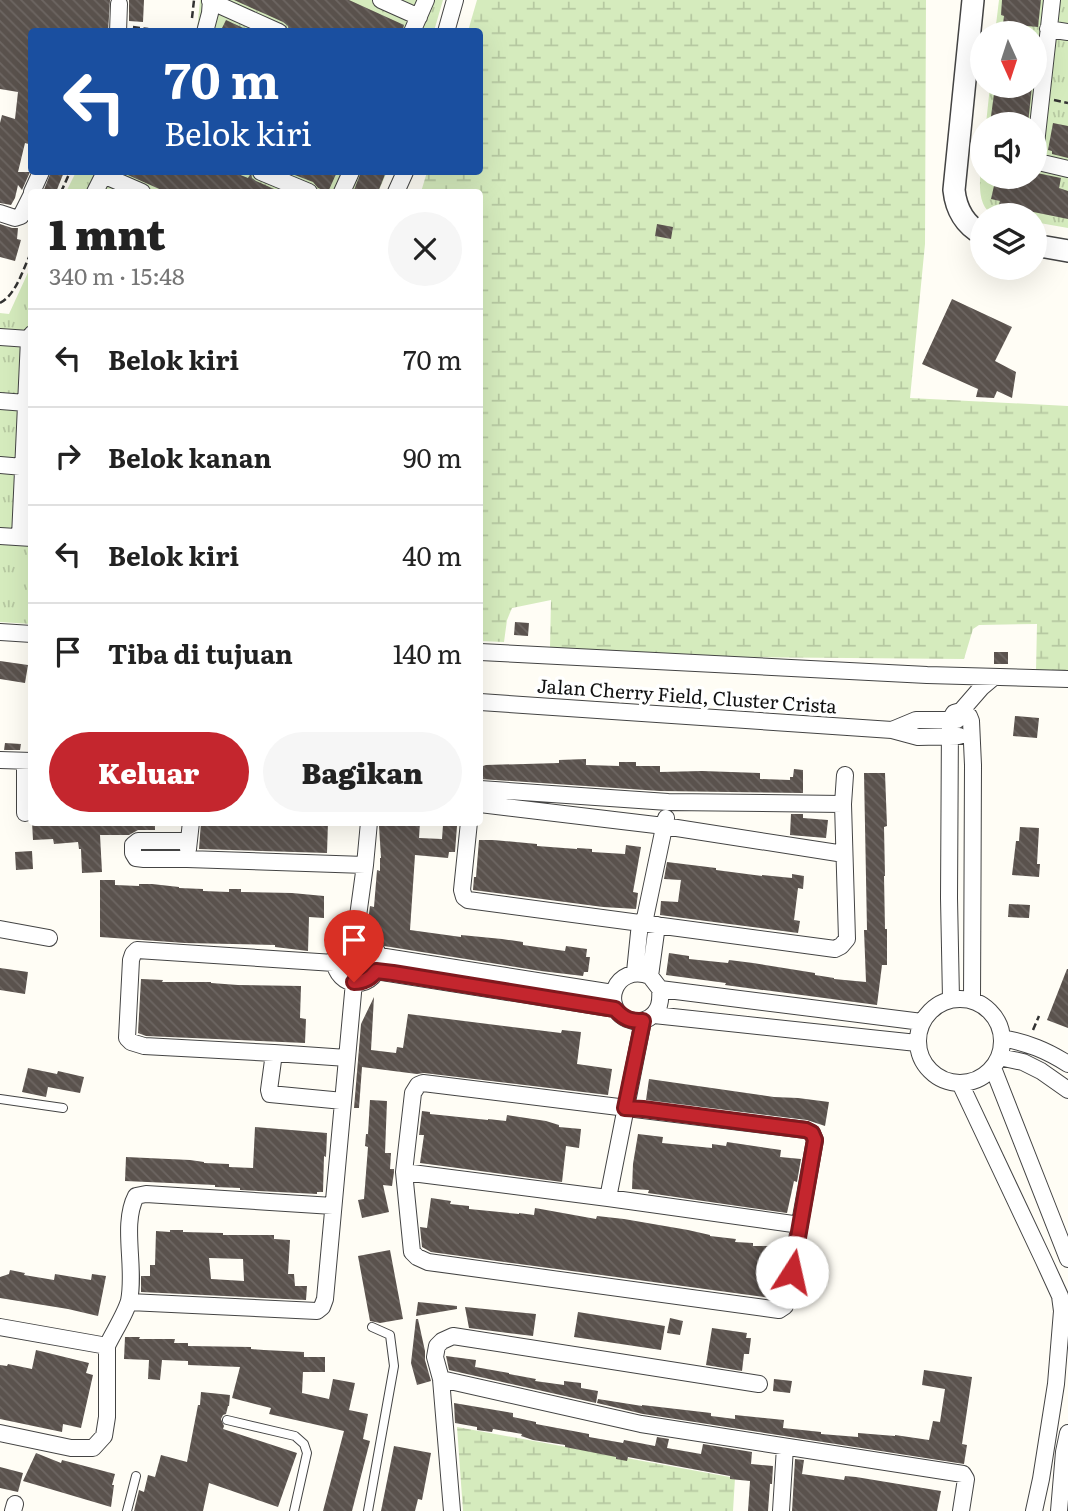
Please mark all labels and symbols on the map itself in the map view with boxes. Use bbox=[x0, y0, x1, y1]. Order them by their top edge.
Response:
north arrow bbox=[970, 21, 1046, 98]
street label: Jalan Cherry Field, Cluster Crista bbox=[536, 671, 839, 719]
pin bbox=[324, 910, 384, 982]
position arrow bbox=[755, 1235, 829, 1309]

